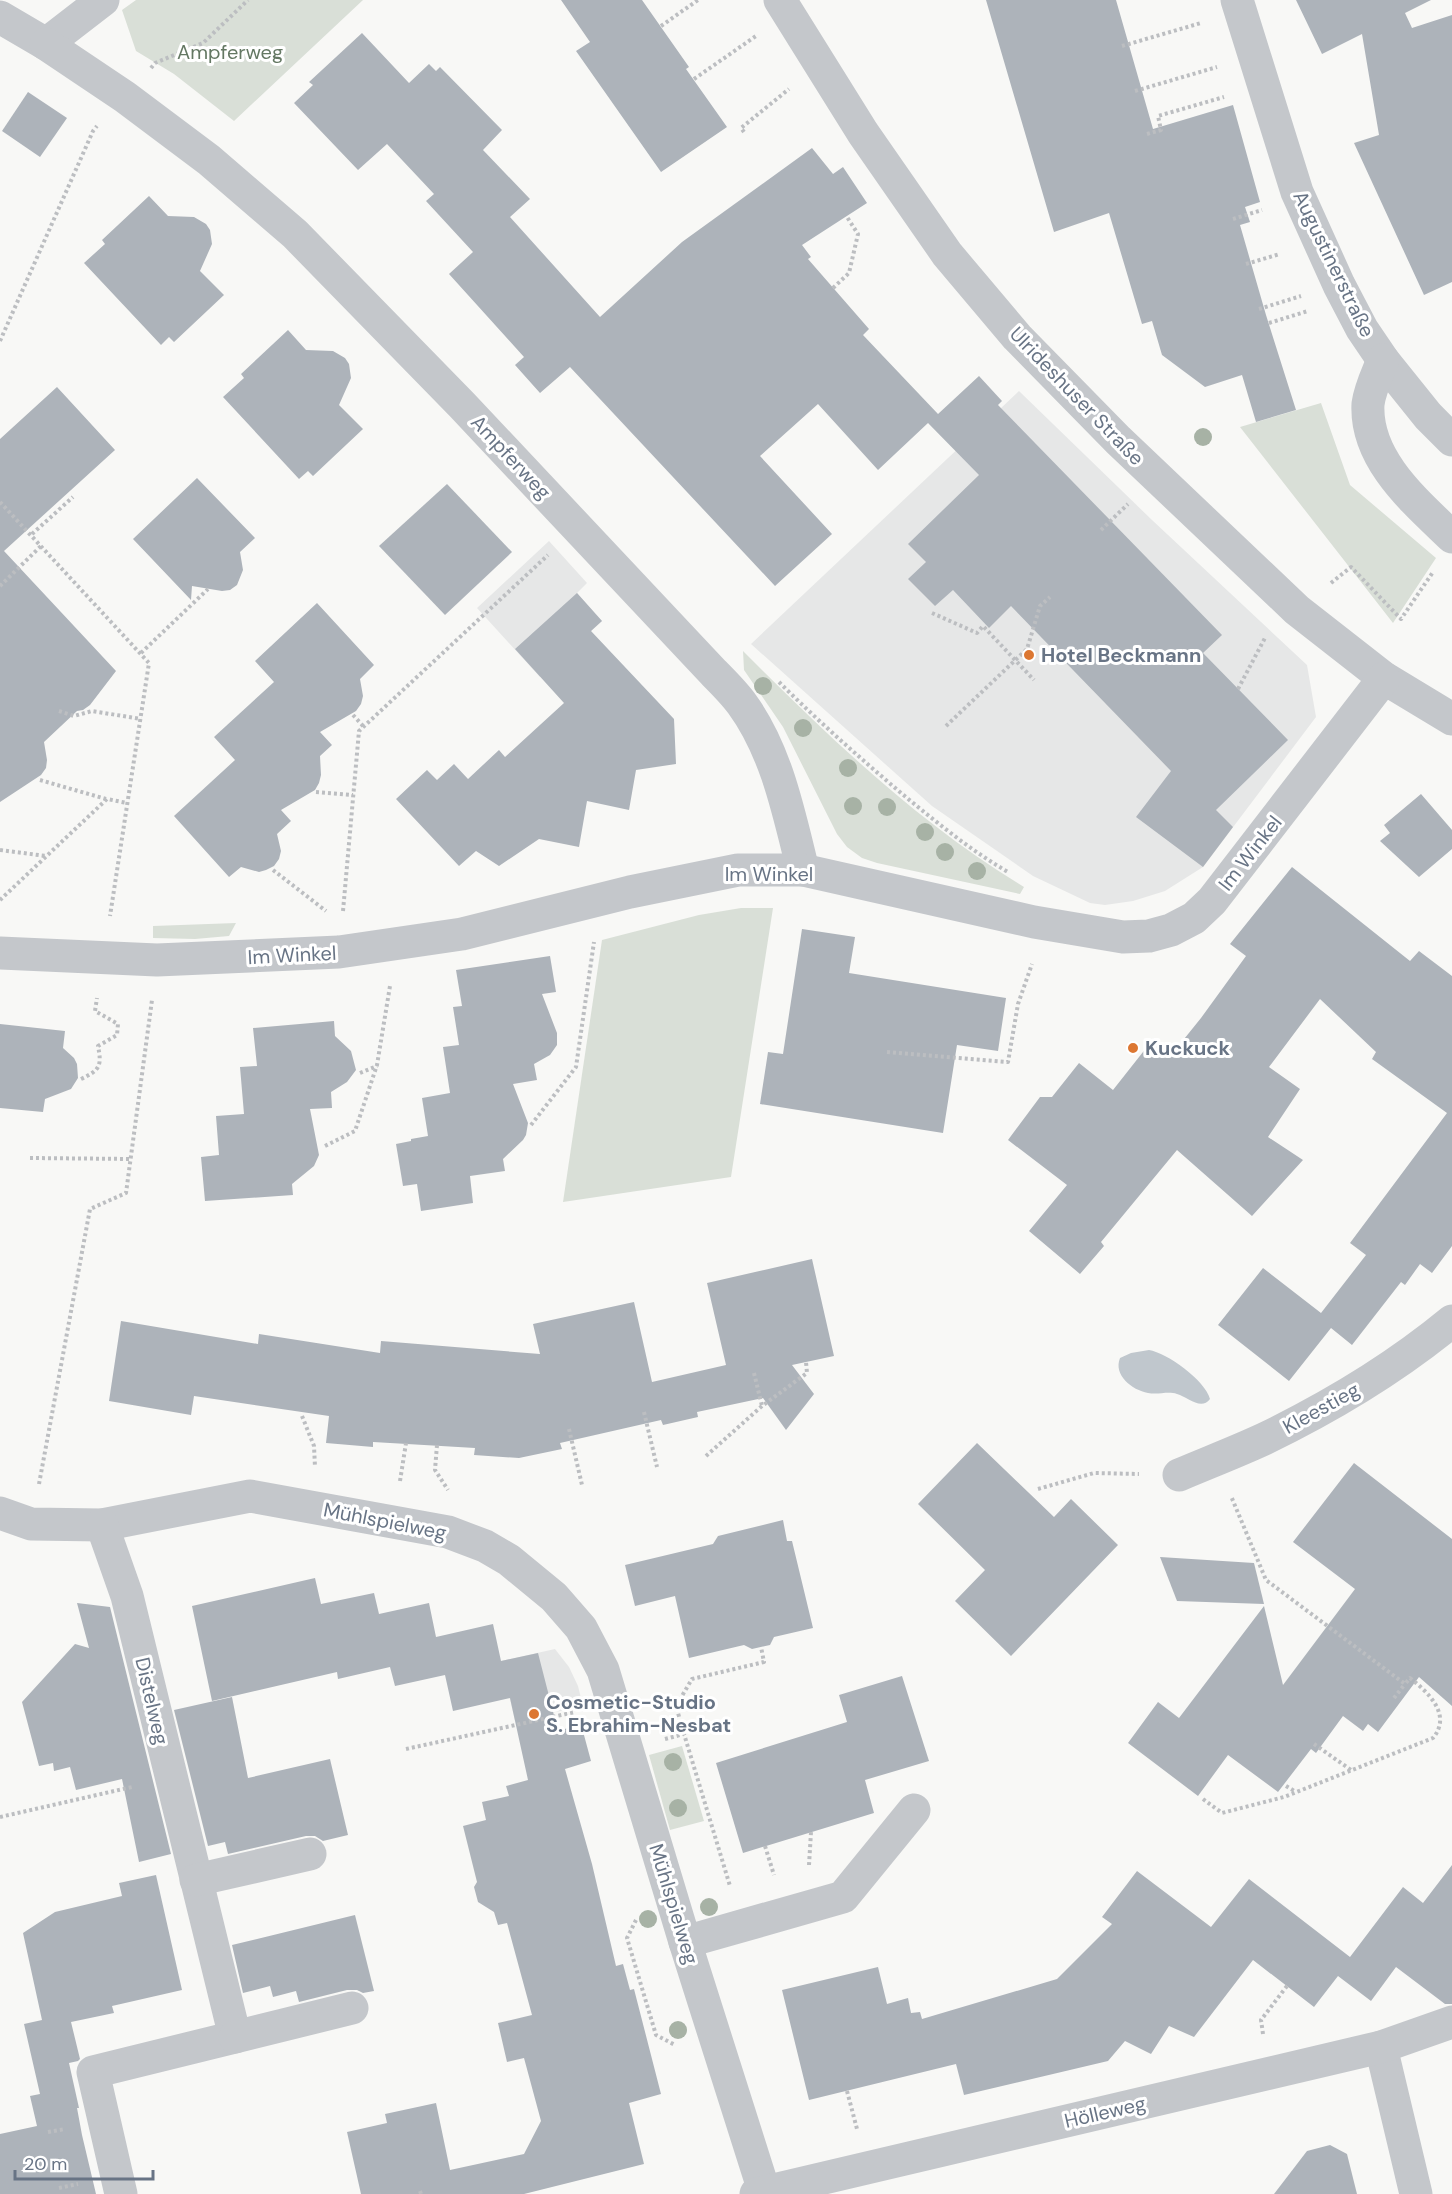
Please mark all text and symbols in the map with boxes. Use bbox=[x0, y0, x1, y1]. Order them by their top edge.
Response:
park label: Ampferweg bbox=[177, 39, 283, 65]
street label: Augustinerstraße bbox=[1287, 187, 1381, 341]
street label: Ulrideshuser Straße bbox=[1004, 321, 1150, 471]
street label: Ampferweg bbox=[465, 409, 557, 505]
place label: Hotel Beckmann bbox=[1041, 642, 1201, 668]
marker: Hotel Beckmann bbox=[1022, 648, 1036, 662]
street label: Im Winkel bbox=[1212, 810, 1288, 896]
street label: Im Winkel bbox=[725, 861, 813, 887]
street label: Im Winkel bbox=[247, 940, 337, 970]
place label: Kuckuck bbox=[1145, 1035, 1230, 1061]
marker: Kuckuck bbox=[1126, 1041, 1140, 1055]
street label: Kleestieg bbox=[1278, 1376, 1364, 1440]
street label: Mühlspielweg bbox=[321, 1496, 449, 1546]
street label: Distelweg bbox=[129, 1655, 175, 1747]
place label: Cosmetic-Studio S. Ebrahim-Nesbat bbox=[546, 1689, 731, 1738]
marker: Cosmetic-Studio S. Ebrahim-Nesbat bbox=[527, 1707, 541, 1721]
street label: Mühlspielweg bbox=[643, 1841, 705, 1967]
street label: Hölleweg bbox=[1062, 2090, 1148, 2134]
scale bar bbox=[15, 2143, 153, 2181]
text: 20 m bbox=[24, 2152, 67, 2176]

